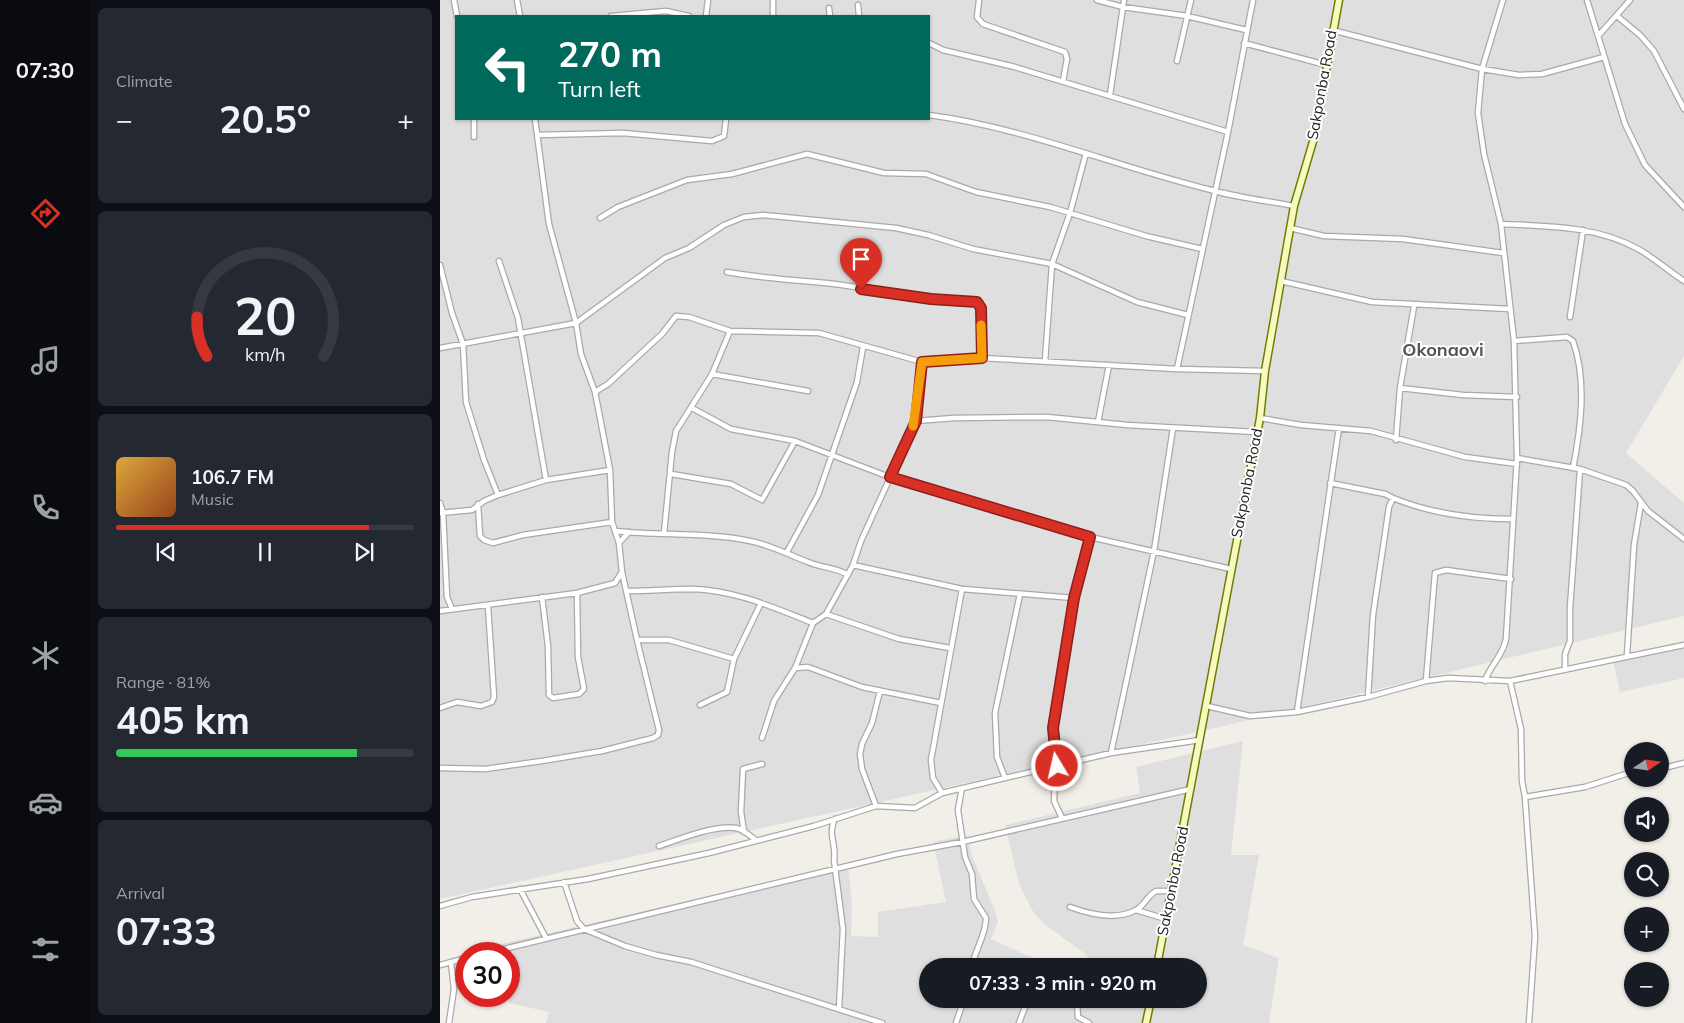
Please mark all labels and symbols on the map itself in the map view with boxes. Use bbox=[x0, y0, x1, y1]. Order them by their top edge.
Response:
street label: Sakponba Road bbox=[1303, 29, 1341, 141]
pin bbox=[840, 238, 882, 289]
district label: Okonaovi bbox=[1402, 338, 1484, 361]
street label: Sakponba Road bbox=[1227, 427, 1266, 539]
position arrow bbox=[1030, 739, 1082, 791]
north arrow bbox=[1624, 742, 1669, 788]
street label: Sakponba Road bbox=[1153, 825, 1192, 937]
speed limit sign: 30 bbox=[455, 942, 520, 1007]

